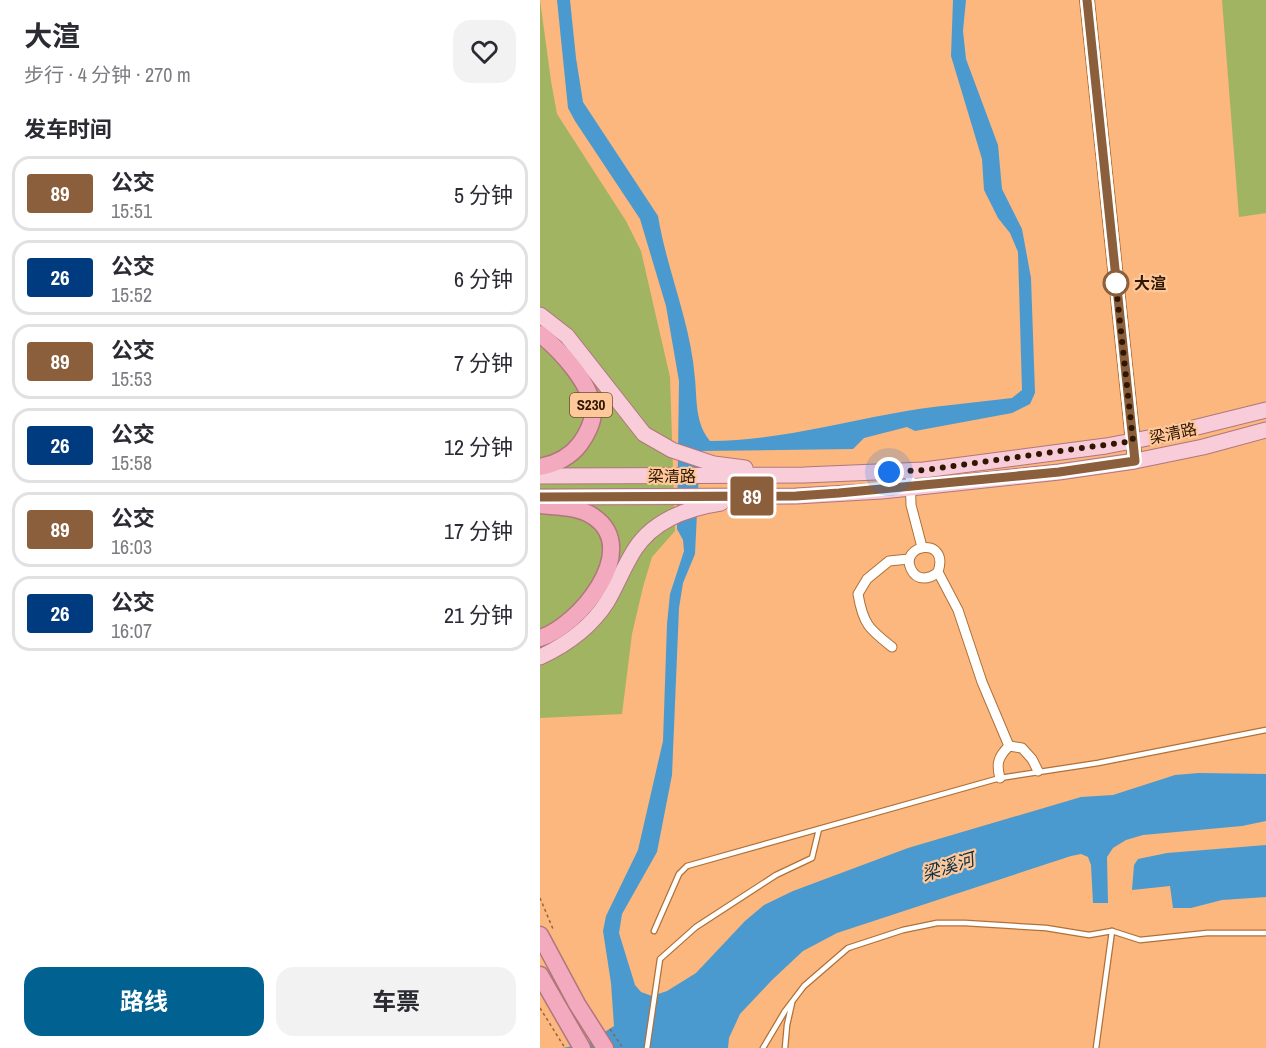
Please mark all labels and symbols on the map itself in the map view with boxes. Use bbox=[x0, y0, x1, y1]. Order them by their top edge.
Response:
marker: 大渲 bbox=[1103, 270, 1129, 296]
place label: 大渲 bbox=[1134, 272, 1166, 294]
road number: S230 bbox=[570, 393, 612, 417]
street label: 梁清路 bbox=[1147, 417, 1199, 449]
your location bbox=[874, 457, 904, 487]
street label: 梁清路 bbox=[648, 465, 696, 487]
line badge: 89 bbox=[725, 476, 779, 516]
water label: 梁溪河 bbox=[918, 846, 980, 886]

